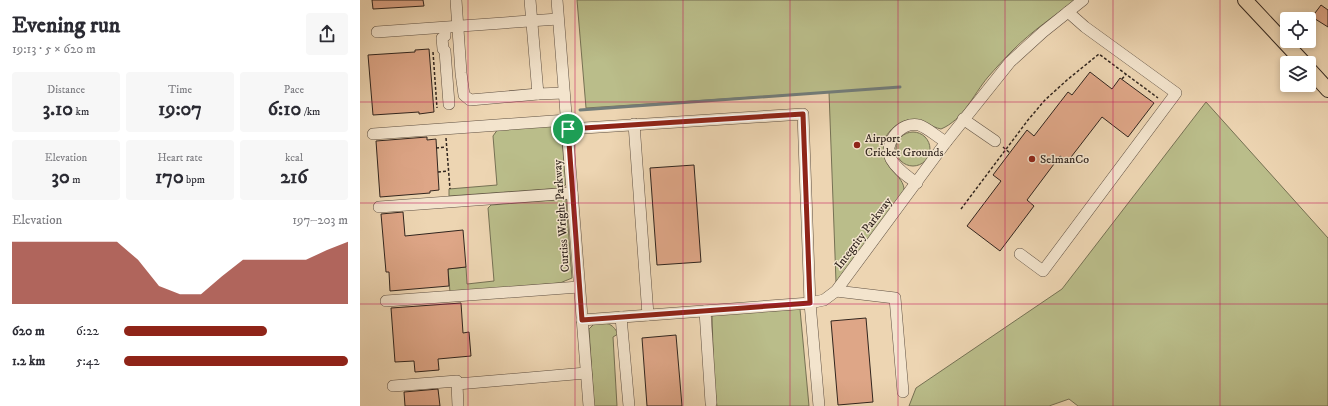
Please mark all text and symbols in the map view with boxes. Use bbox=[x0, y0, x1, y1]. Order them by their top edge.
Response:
text: Evening run bbox=[12, 12, 120, 39]
map controls bbox=[1280, 12, 1316, 92]
button: locate bbox=[1280, 12, 1316, 48]
button: share bbox=[306, 13, 348, 55]
text: 19:13 · 5 × 620 m bbox=[12, 41, 96, 57]
button: layers bbox=[1280, 56, 1316, 92]
text: Distance bbox=[47, 83, 85, 97]
text: Time bbox=[168, 83, 192, 97]
text: Pace bbox=[284, 83, 304, 97]
text: 3.10 bbox=[43, 97, 73, 122]
text: 19:07 bbox=[158, 97, 202, 122]
text: 6:10 bbox=[268, 97, 301, 122]
text: km bbox=[73, 105, 89, 119]
text: /km bbox=[301, 105, 320, 119]
pin bbox=[551, 112, 585, 146]
icon: arrive bbox=[557, 118, 579, 140]
place label: Airport Cricket Grounds bbox=[865, 131, 944, 160]
marker: Airport Cricket Grounds bbox=[852, 140, 862, 150]
text: Elevation bbox=[45, 151, 87, 165]
text: Heart rate bbox=[157, 151, 203, 165]
text: kcal bbox=[285, 151, 303, 165]
place label: SelmanCo bbox=[1040, 152, 1089, 167]
marker: SelmanCo bbox=[1027, 154, 1037, 164]
street label: Curtiss Wright Parkway bbox=[550, 159, 573, 273]
text: 30 bbox=[52, 165, 70, 190]
text: 170 bbox=[155, 165, 184, 190]
text: 216 bbox=[280, 165, 308, 190]
text: m bbox=[70, 173, 80, 187]
text: bpm bbox=[184, 173, 205, 187]
street label: Integrity Parkway bbox=[831, 194, 896, 272]
text: Elevation bbox=[12, 212, 62, 228]
text: 197–203 m bbox=[292, 212, 348, 228]
text: 620 m bbox=[12, 323, 45, 339]
text: 6:22 bbox=[76, 323, 99, 339]
text: 1.2 km bbox=[12, 353, 45, 369]
text: 5:42 bbox=[76, 353, 100, 369]

